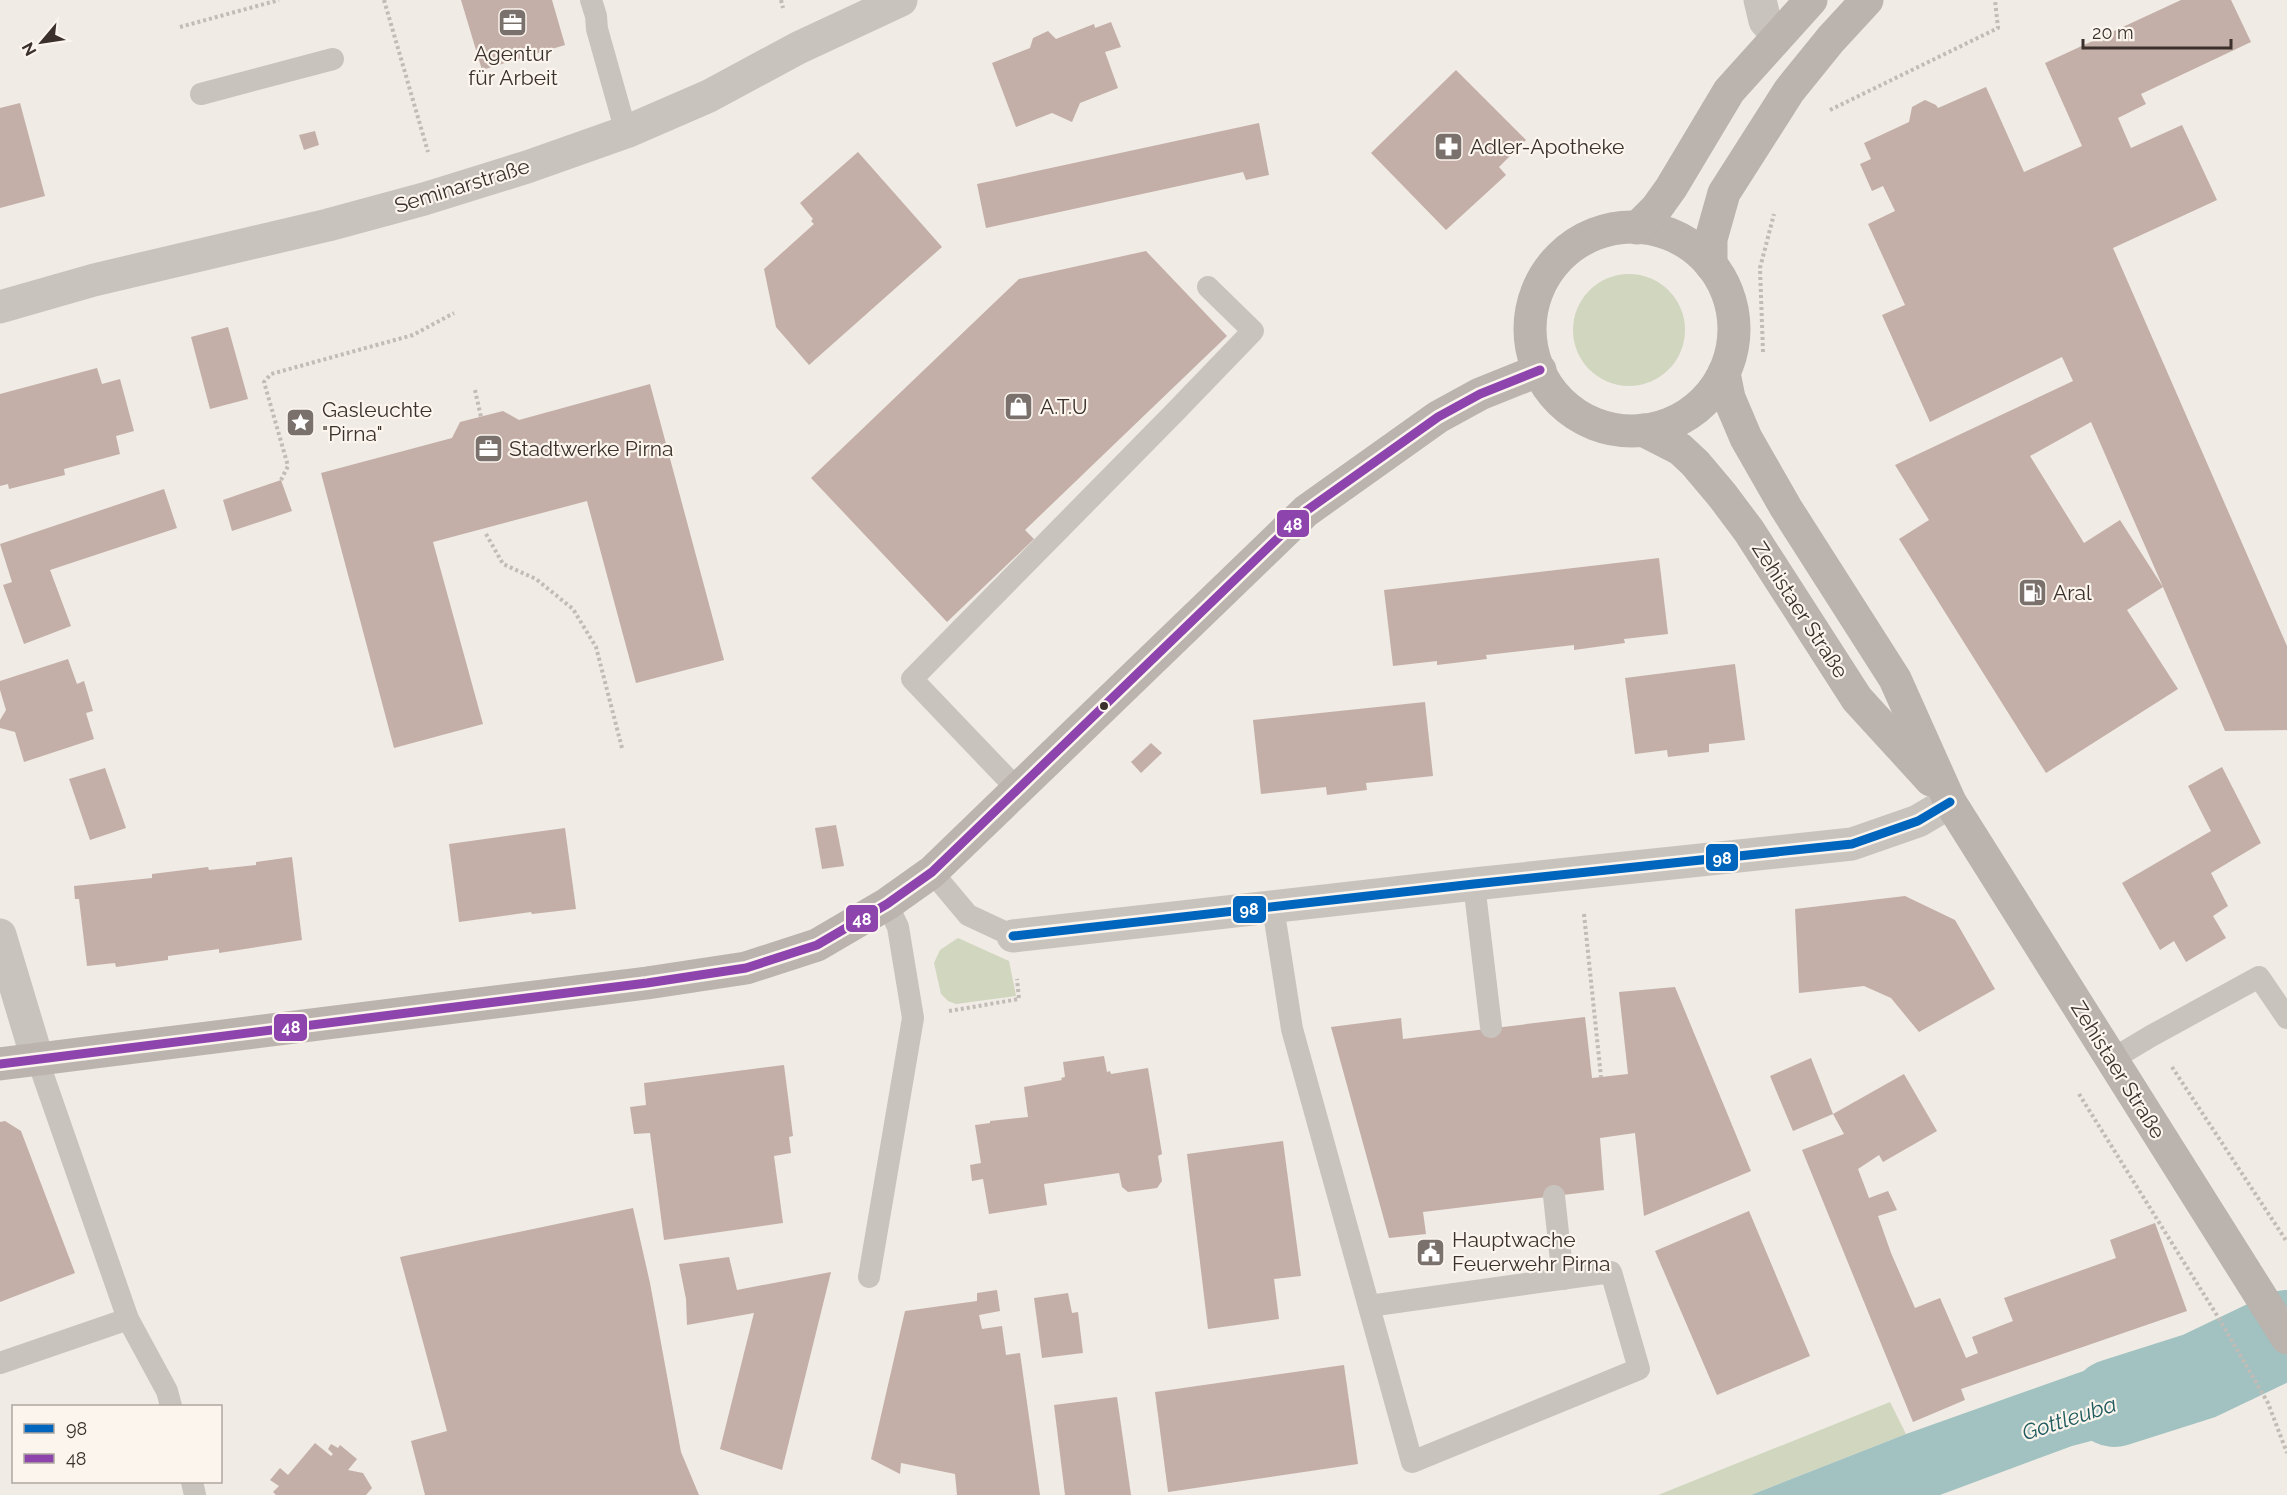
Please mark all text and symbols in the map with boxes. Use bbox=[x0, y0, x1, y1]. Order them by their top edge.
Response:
office icon: Agentur für Arbeit bbox=[497, 7, 529, 39]
north arrow bbox=[12, 12, 72, 72]
scale bar bbox=[2083, 12, 2232, 50]
text: 20 m bbox=[2092, 22, 2134, 43]
text: N bbox=[18, 39, 41, 59]
place label: Agentur für Arbeit bbox=[468, 41, 558, 90]
pharmacy icon: Adler-Apotheke bbox=[1433, 131, 1465, 163]
place label: Adler-Apotheke bbox=[1470, 134, 1624, 159]
street label: Seminarstraße bbox=[391, 153, 532, 218]
shop icon: A.T.U bbox=[1003, 391, 1035, 423]
place label: A.T.U bbox=[1040, 394, 1088, 419]
place label: Gasleuchte "Pirna" bbox=[322, 397, 432, 446]
place icon: Gasleuchte "Pirna" bbox=[285, 406, 317, 438]
office icon: Stadtwerke Pirna bbox=[472, 433, 504, 465]
place label: Stadtwerke Pirna bbox=[509, 436, 673, 461]
line badge: 48 bbox=[1276, 509, 1310, 538]
text: 48 bbox=[1284, 515, 1302, 534]
street label: Zehistaer Straße bbox=[1747, 537, 1854, 683]
fuel station icon: Aral bbox=[2016, 577, 2048, 609]
place label: Aral bbox=[2053, 580, 2092, 605]
unlabelled marker bbox=[1098, 700, 1110, 712]
line badge: 98 bbox=[1705, 843, 1739, 872]
text: 98 bbox=[1712, 849, 1732, 868]
line badge: 98 bbox=[1232, 895, 1267, 924]
text: 98 bbox=[1239, 900, 1259, 919]
line badge: 48 bbox=[845, 904, 879, 933]
text: 48 bbox=[853, 910, 871, 929]
street label: Zehistaer Straße bbox=[2066, 996, 2171, 1143]
line badge: 48 bbox=[273, 1013, 308, 1042]
text: 48 bbox=[282, 1018, 300, 1037]
place label: Hauptwache Feuerwehr Pirna bbox=[1452, 1227, 1610, 1276]
public building icon: Hauptwache Feuerwehr Pirna bbox=[1415, 1236, 1447, 1268]
water label: Gottleuba bbox=[2018, 1391, 2120, 1445]
legend bbox=[12, 1405, 222, 1483]
text: 98 bbox=[66, 1418, 87, 1439]
text: 48 bbox=[66, 1448, 87, 1469]

